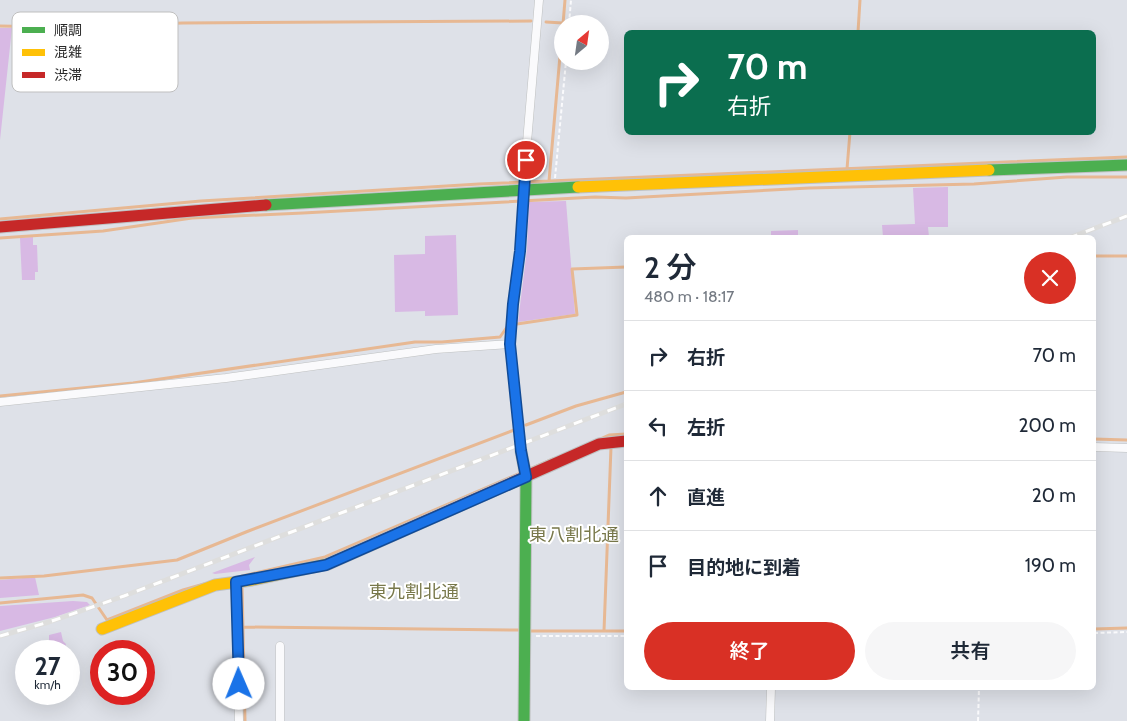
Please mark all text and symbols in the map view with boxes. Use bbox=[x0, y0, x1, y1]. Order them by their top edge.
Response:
legend bbox=[12, 12, 178, 92]
north arrow bbox=[554, 15, 609, 70]
map controls bbox=[554, 15, 609, 70]
text: 順調 bbox=[54, 21, 82, 39]
text: 混雑 bbox=[54, 43, 82, 61]
text: 70 m bbox=[727, 45, 808, 88]
icon: right bbox=[644, 50, 709, 115]
text: 渋滞 bbox=[54, 66, 82, 84]
text: 右折 bbox=[727, 93, 771, 120]
pin bbox=[505, 139, 547, 181]
icon: arrive bbox=[512, 146, 540, 174]
text: 2 分 bbox=[644, 249, 697, 286]
button: close bbox=[1024, 252, 1076, 304]
text: 480 m · 18:17 bbox=[644, 287, 734, 306]
icon: right bbox=[644, 342, 672, 370]
text: 70 m bbox=[1032, 344, 1076, 367]
text: 右折 bbox=[687, 346, 725, 369]
icon: left bbox=[644, 412, 672, 440]
text: 200 m bbox=[1019, 414, 1076, 437]
text: 左折 bbox=[687, 416, 725, 439]
icon: ahead bbox=[644, 482, 672, 510]
text: 20 m bbox=[1032, 484, 1076, 507]
text: 直進 bbox=[687, 486, 725, 509]
district label: 東八割北通 bbox=[529, 524, 619, 546]
icon: arrive bbox=[644, 552, 672, 580]
text: 190 m bbox=[1025, 554, 1076, 577]
text: 目的地に到着 bbox=[687, 556, 801, 579]
district label: 東九割北通 bbox=[369, 581, 459, 603]
button: 終了 bbox=[644, 622, 855, 680]
button: 共有 bbox=[865, 622, 1076, 680]
speed limit sign: 30 bbox=[90, 640, 155, 705]
text: 27 bbox=[35, 651, 60, 681]
position arrow bbox=[212, 657, 264, 709]
text: km/h bbox=[34, 677, 61, 692]

